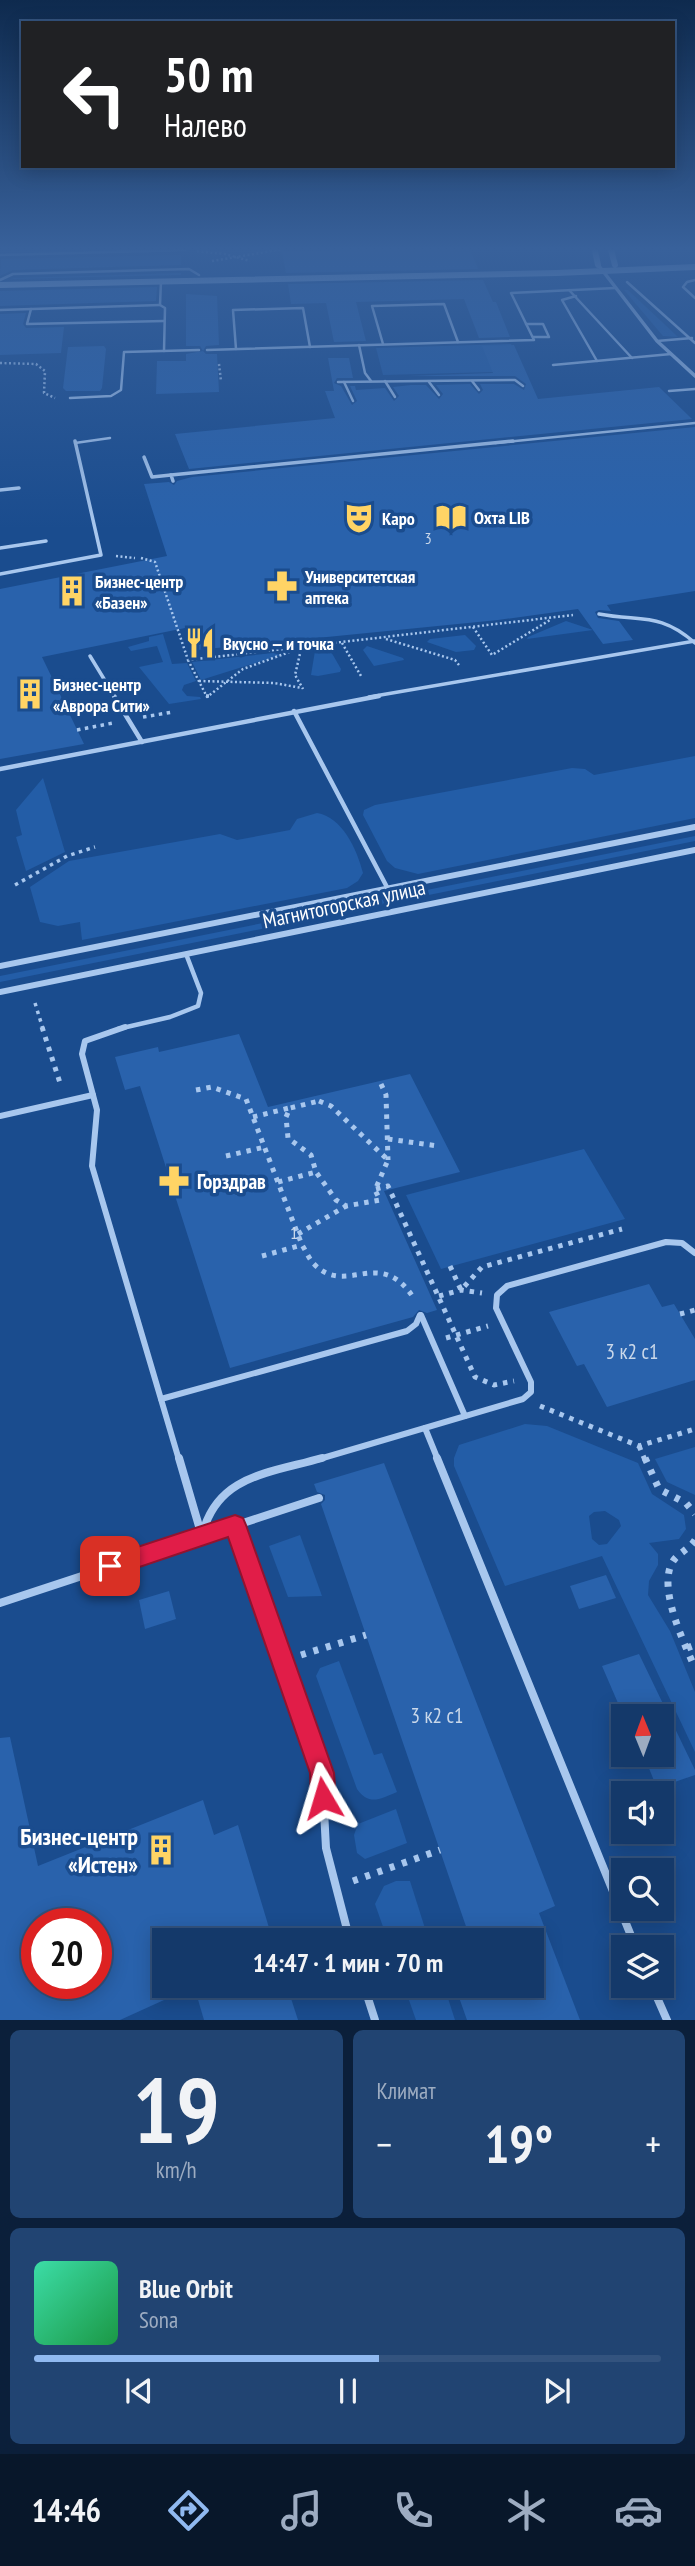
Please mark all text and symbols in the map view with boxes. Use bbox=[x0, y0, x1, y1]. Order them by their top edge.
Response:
text: 50 m bbox=[164, 42, 253, 106]
icon: left bbox=[49, 49, 140, 140]
text: Налево bbox=[164, 104, 247, 146]
library icon: Охта LIB bbox=[434, 500, 468, 534]
theatre icon: Каро bbox=[342, 501, 376, 535]
place label: Охта LIB bbox=[474, 506, 530, 529]
place label: Каро bbox=[382, 507, 415, 530]
house number: 3 bbox=[424, 528, 432, 548]
place label: Университетская аптека bbox=[304, 565, 415, 609]
pharmacy icon: Университетская аптека bbox=[265, 569, 299, 603]
place label: Бизнес-центр «Базен» bbox=[95, 570, 183, 614]
building icon: Бизнес-центр «Базен» bbox=[55, 574, 89, 608]
restaurant icon: Вкусно — и точка bbox=[183, 626, 217, 660]
place label: Вкусно — и точка bbox=[223, 632, 334, 655]
place label: Бизнес-центр «Аврора Сити» bbox=[53, 673, 150, 717]
building icon: Бизнес-центр «Аврора Сити» bbox=[13, 677, 47, 711]
street label: Магнитогорская улица bbox=[260, 874, 428, 934]
pharmacy icon: Горздрав bbox=[157, 1164, 191, 1198]
place label: Горздрав bbox=[197, 1168, 266, 1195]
house number: 1 bbox=[290, 1221, 298, 1244]
house number: 3 к2 с1 bbox=[606, 1338, 658, 1365]
pin bbox=[80, 1536, 140, 1596]
icon: arrive bbox=[91, 1547, 129, 1585]
house number: 3 к2 с1 bbox=[411, 1702, 463, 1729]
north arrow bbox=[611, 1704, 674, 1768]
map controls bbox=[611, 1704, 674, 1998]
position arrow bbox=[286, 1761, 360, 1835]
button: sound bbox=[611, 1781, 674, 1844]
place label: Бизнес-центр «Истен» bbox=[20, 1821, 138, 1880]
building icon: Бизнес-центр «Истен» bbox=[144, 1833, 178, 1867]
button: search bbox=[611, 1858, 674, 1921]
speed limit sign: 20 bbox=[21, 1908, 112, 1999]
button: layers bbox=[611, 1935, 674, 1998]
text: 14:47 · 1 мин · 70 m bbox=[253, 1946, 443, 1979]
text: 19 bbox=[133, 2050, 220, 2168]
text: Климат bbox=[377, 2076, 436, 2105]
text: 19° bbox=[484, 2110, 553, 2177]
text: − bbox=[377, 2119, 392, 2168]
text: + bbox=[645, 2119, 661, 2168]
text: km/h bbox=[156, 2155, 197, 2184]
text: Blue Orbit bbox=[139, 2272, 233, 2305]
text: Sona bbox=[139, 2305, 178, 2334]
icon: previous bbox=[120, 2372, 158, 2410]
icon: pause bbox=[329, 2372, 367, 2410]
icon: next bbox=[538, 2372, 576, 2410]
icon: directions bbox=[164, 2486, 213, 2535]
icon: music bbox=[277, 2486, 326, 2535]
icon: phone bbox=[389, 2486, 438, 2535]
icon: climate bbox=[502, 2486, 551, 2535]
icon: car bbox=[614, 2486, 663, 2535]
text: 14:46 bbox=[32, 2489, 101, 2531]

